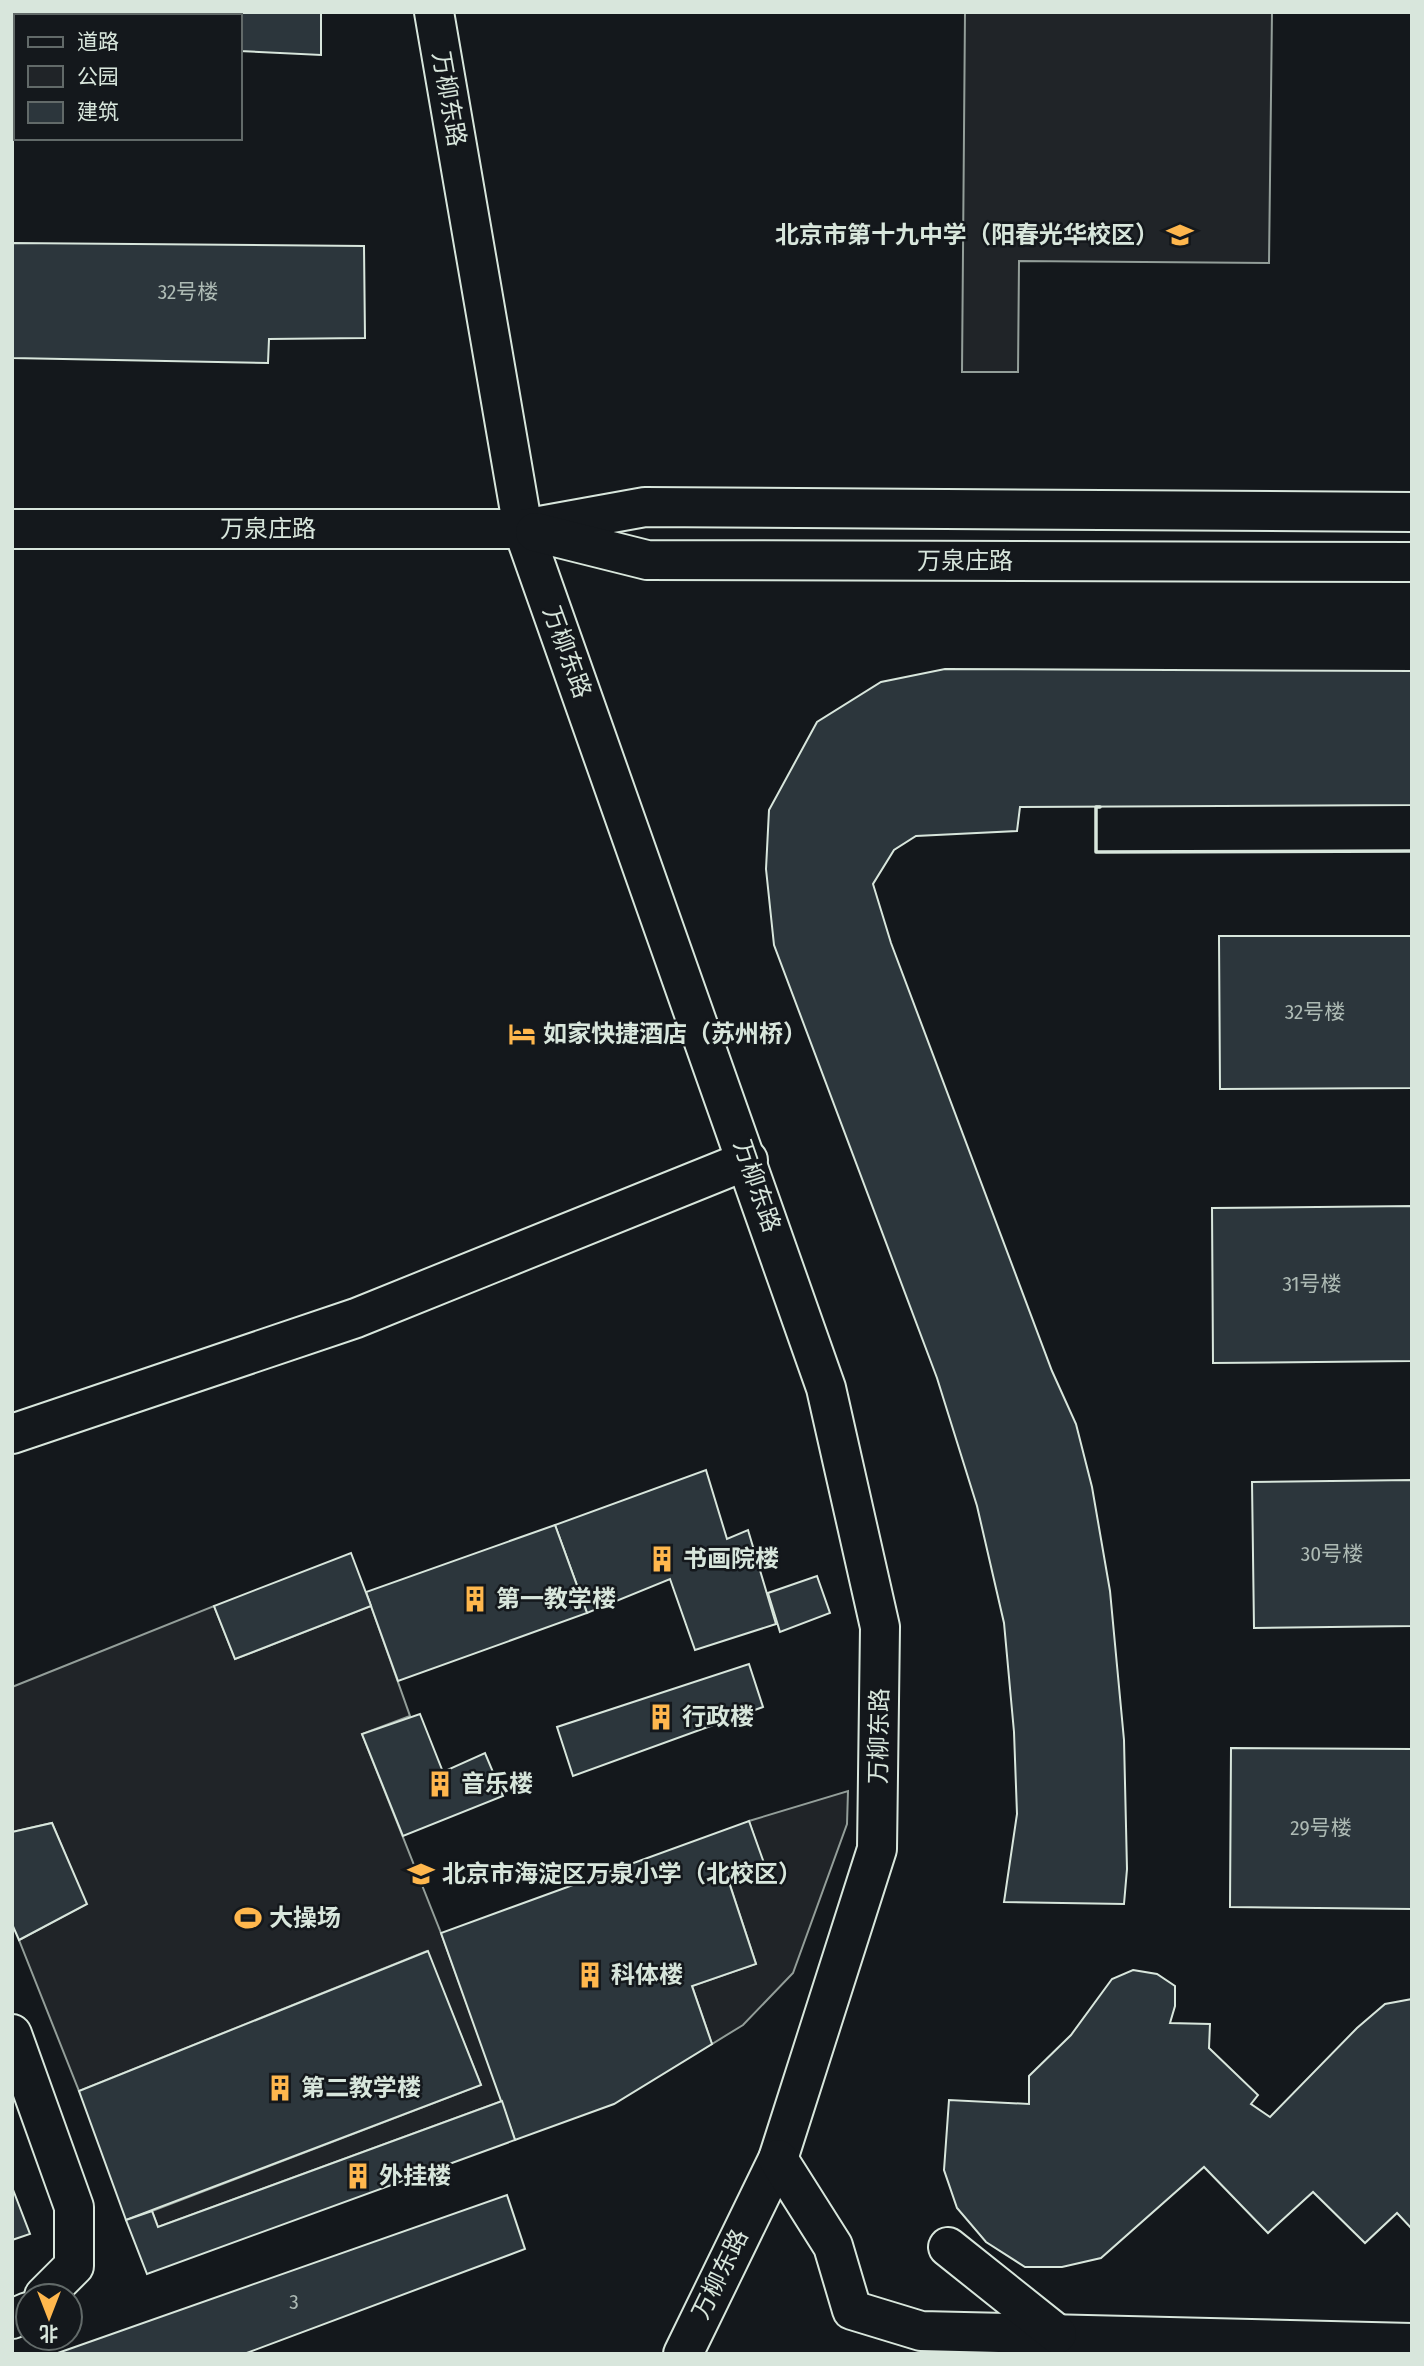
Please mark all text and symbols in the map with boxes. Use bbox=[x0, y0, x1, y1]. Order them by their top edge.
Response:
legend bbox=[14, 14, 242, 140]
text: 道路 bbox=[77, 29, 119, 55]
street label: 万柳东路 bbox=[427, 49, 471, 149]
text: 公园 bbox=[77, 64, 119, 90]
text: 建筑 bbox=[77, 99, 119, 125]
school or university icon: 北京市第十九中学（阳春光华校区） bbox=[1165, 220, 1195, 250]
place label: 北京市第十九中学（阳春光华校区） bbox=[775, 221, 1159, 249]
house number: 32号楼 bbox=[158, 279, 218, 305]
street label: 万泉庄路 bbox=[220, 515, 316, 543]
street label: 万泉庄路 bbox=[917, 547, 1013, 575]
street label: 万柳东路 bbox=[537, 602, 597, 702]
house number: 32号楼 bbox=[1285, 999, 1345, 1025]
hotel icon: 如家快捷酒店（苏州桥） bbox=[507, 1019, 537, 1049]
place label: 如家快捷酒店（苏州桥） bbox=[543, 1020, 807, 1048]
street label: 万柳东路 bbox=[728, 1136, 786, 1236]
house number: 31号楼 bbox=[1282, 1271, 1342, 1297]
house number: 30号楼 bbox=[1301, 1541, 1363, 1567]
building icon: 书画院楼 bbox=[647, 1544, 677, 1574]
place label: 书画院楼 bbox=[683, 1545, 779, 1573]
building icon: 第一教学楼 bbox=[460, 1584, 490, 1614]
place label: 第一教学楼 bbox=[496, 1585, 616, 1613]
street label: 万柳东路 bbox=[864, 1688, 894, 1784]
building icon: 行政楼 bbox=[646, 1702, 676, 1732]
place label: 行政楼 bbox=[682, 1703, 754, 1731]
building icon: 音乐楼 bbox=[425, 1769, 455, 1799]
place label: 音乐楼 bbox=[461, 1770, 533, 1798]
house number: 29号楼 bbox=[1290, 1815, 1352, 1841]
school or university icon: 北京市海淀区万泉小学（北校区） bbox=[406, 1859, 436, 1889]
place label: 北京市海淀区万泉小学（北校区） bbox=[442, 1860, 802, 1888]
sports icon: 大操场 bbox=[233, 1903, 263, 1933]
place label: 大操场 bbox=[269, 1904, 341, 1932]
building icon: 科体楼 bbox=[575, 1960, 605, 1990]
place label: 科体楼 bbox=[611, 1961, 683, 1989]
building icon: 第二教学楼 bbox=[265, 2073, 295, 2103]
place label: 第二教学楼 bbox=[301, 2074, 421, 2102]
building icon: 外挂楼 bbox=[343, 2161, 373, 2191]
place label: 外挂楼 bbox=[379, 2162, 451, 2190]
street label: 万柳东路 bbox=[686, 2225, 754, 2323]
north arrow bbox=[14, 2282, 84, 2352]
house number: 3 bbox=[289, 2289, 299, 2315]
text: 北 bbox=[39, 2322, 59, 2345]

